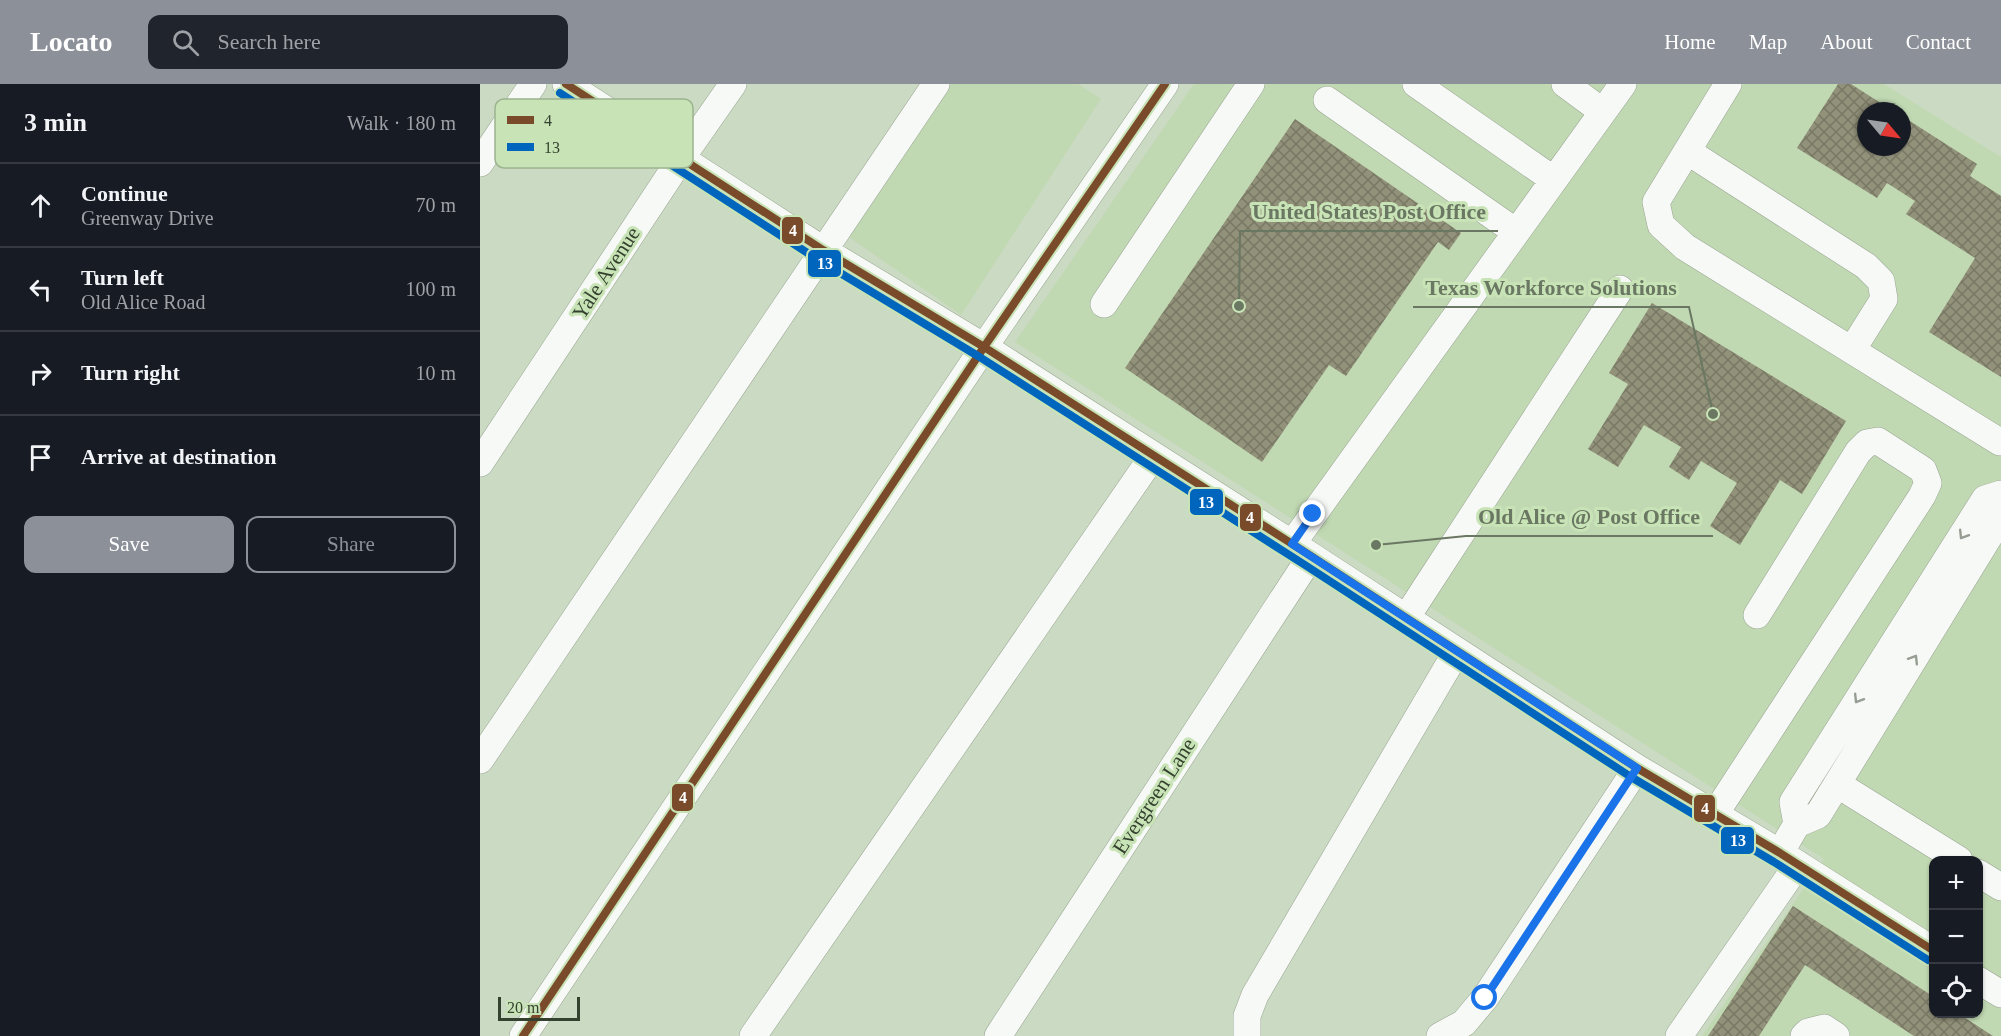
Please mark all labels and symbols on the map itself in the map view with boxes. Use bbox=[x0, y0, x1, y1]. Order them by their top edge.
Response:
legend bbox=[495, 99, 693, 168]
north arrow bbox=[1857, 102, 1911, 156]
text: 4 bbox=[544, 112, 552, 129]
text: 13 bbox=[544, 139, 560, 156]
callout: United States Post Office bbox=[1240, 191, 1498, 231]
text: United States Post Office bbox=[1252, 199, 1486, 224]
line badge: 4 bbox=[781, 216, 804, 245]
street label: Yale Avenue bbox=[567, 222, 645, 324]
text: 4 bbox=[789, 222, 797, 239]
line badge: 13 bbox=[807, 249, 842, 278]
text: 13 bbox=[817, 255, 833, 272]
callout: Texas Workforce Solutions bbox=[1413, 267, 1689, 307]
text: Texas Workforce Solutions bbox=[1425, 275, 1677, 300]
line badge: 13 bbox=[1189, 488, 1224, 516]
text: 13 bbox=[1198, 494, 1214, 511]
callout: Old Alice @ Post Office bbox=[1466, 496, 1713, 536]
route end bbox=[1299, 500, 1325, 526]
line badge: 4 bbox=[1239, 503, 1262, 532]
text: Old Alice @ Post Office bbox=[1478, 504, 1700, 529]
text: 4 bbox=[1246, 509, 1254, 526]
one-way arrow bbox=[1959, 528, 1970, 539]
one-way arrow bbox=[1906, 655, 1917, 666]
one-way arrow bbox=[1854, 693, 1866, 703]
street label: Evergreen Lane bbox=[1108, 734, 1200, 858]
line badge: 4 bbox=[671, 783, 694, 812]
text: 4 bbox=[679, 789, 687, 806]
line badge: 4 bbox=[1693, 794, 1716, 823]
text: 4 bbox=[1701, 800, 1709, 817]
line badge: 13 bbox=[1720, 826, 1755, 855]
text: 13 bbox=[1730, 832, 1746, 849]
route start bbox=[1471, 984, 1497, 1010]
scale bar bbox=[498, 994, 580, 1022]

